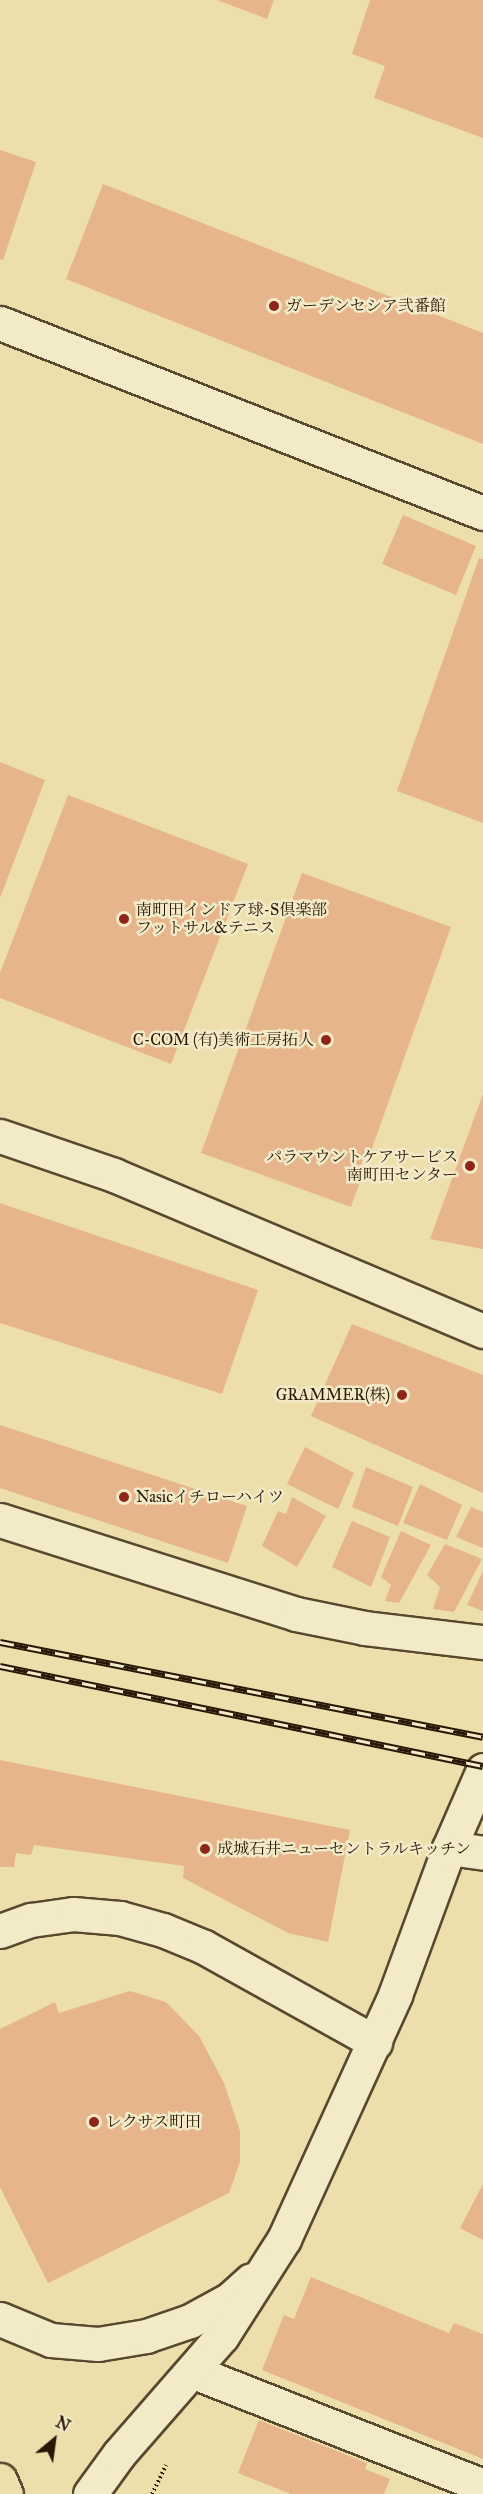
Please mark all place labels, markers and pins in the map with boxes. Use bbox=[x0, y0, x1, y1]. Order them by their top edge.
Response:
place label: ガーデンセシア弐番館 bbox=[286, 296, 446, 316]
marker: ガーデンセシア弐番館 bbox=[267, 299, 281, 313]
place label: 南町田インドア球-S倶楽部 フットサル&テニス bbox=[136, 900, 328, 938]
marker: 南町田インドア球-S倶楽部 フットサル&テニス bbox=[117, 912, 131, 926]
place label: C-COM (有)美術工房拓人 bbox=[133, 1030, 314, 1050]
marker: C-COM (有)美術工房拓人 bbox=[319, 1033, 333, 1047]
place label: パラマウントケアサービス 南町田センター bbox=[266, 1147, 458, 1185]
marker: パラマウントケアサービス 南町田センター bbox=[463, 1159, 477, 1173]
place label: GRAMMER(株) bbox=[276, 1385, 390, 1405]
marker: GRAMMER(株) bbox=[395, 1388, 409, 1402]
place label: Nasicイチローハイツ bbox=[136, 1487, 285, 1507]
marker: Nasicイチローハイツ bbox=[117, 1490, 131, 1504]
place label: 成城石井ニューセントラルキッチン bbox=[217, 1839, 473, 1859]
marker: 成城石井ニューセントラルキッチン bbox=[198, 1842, 212, 1856]
place label: レクサス町田 bbox=[106, 2112, 202, 2132]
marker: レクサス町田 bbox=[87, 2115, 101, 2129]

